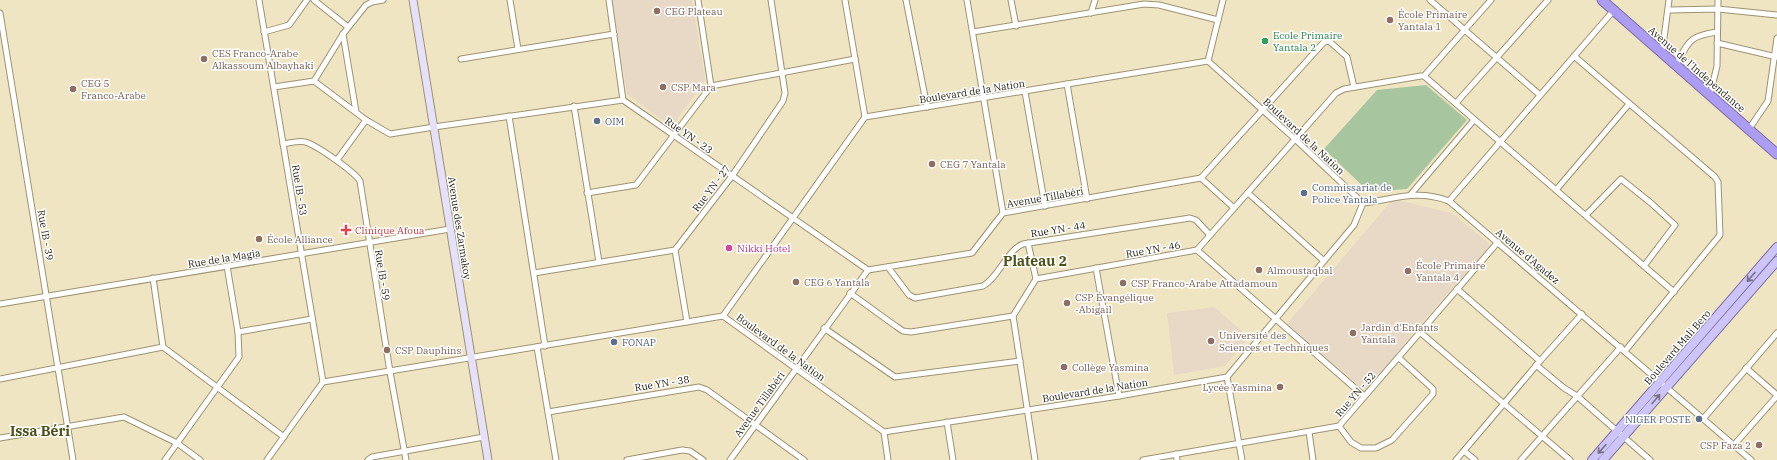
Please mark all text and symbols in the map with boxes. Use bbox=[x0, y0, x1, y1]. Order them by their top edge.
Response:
place label: CEG Plateau bbox=[665, 5, 723, 18]
marker: CEG Plateau bbox=[652, 6, 662, 16]
place label: École Primaire Yantala 1 bbox=[1398, 8, 1467, 33]
marker: École Primaire Yantala 1 bbox=[1385, 15, 1395, 25]
street label: Avenue de l'Independance bbox=[1646, 24, 1748, 115]
place label: Ecole Primaire Yantala 2 bbox=[1273, 29, 1342, 54]
marker: Ecole Primaire Yantala 2 bbox=[1260, 36, 1270, 46]
place label: CES Franco-Arabe Alkassoum Albayhaki bbox=[212, 47, 314, 72]
marker: CES Franco-Arabe Alkassoum Albayhaki bbox=[199, 54, 209, 64]
place label: CEG 5 Franco-Arabe bbox=[81, 77, 146, 102]
street label: Boulevard de la Nation bbox=[918, 77, 1026, 106]
place label: CSP Mara bbox=[671, 81, 717, 94]
marker: CSP Mara bbox=[658, 82, 668, 92]
marker: CEG 5 Franco-Arabe bbox=[68, 84, 78, 94]
street label: Boulevard de la Nation bbox=[1260, 95, 1348, 178]
street label: Rue YN - 23 bbox=[662, 114, 715, 157]
place label: OIM bbox=[605, 115, 625, 128]
marker: OIM bbox=[592, 116, 602, 126]
place label: CEG 7 Yantala bbox=[940, 158, 1006, 171]
marker: CEG 7 Yantala bbox=[927, 159, 937, 169]
street label: Rue YN - 27 bbox=[690, 162, 733, 214]
street label: Rue IB - 53 bbox=[289, 164, 310, 216]
street label: Avenue des Zarmakoy bbox=[445, 176, 474, 281]
place label: Commissariat de Police Yantala bbox=[1312, 181, 1392, 206]
street label: Avenue Tillabéri bbox=[1006, 184, 1084, 211]
marker: Commissariat de Police Yantala bbox=[1299, 188, 1309, 198]
street label: Rue IB - 39 bbox=[35, 209, 56, 261]
street label: Rue YN - 44 bbox=[1030, 219, 1086, 240]
marker: Clinique Afoua bbox=[340, 224, 352, 236]
place label: Clinique Afoua bbox=[355, 224, 425, 237]
street label: Avenue d'Agadez bbox=[1493, 226, 1562, 287]
place label: École Alliance bbox=[267, 233, 333, 246]
marker: École Alliance bbox=[254, 234, 264, 244]
street label: Rue YN - 46 bbox=[1125, 238, 1181, 261]
place label: Nikki Hotel bbox=[737, 242, 790, 255]
marker: Nikki Hotel bbox=[724, 243, 734, 253]
street label: Rue de la Magia bbox=[187, 246, 262, 271]
street label: Rue IB - 59 bbox=[372, 249, 393, 301]
district label: Plateau 2 bbox=[1003, 252, 1067, 270]
place label: École Primaire Yantala 4 bbox=[1416, 259, 1485, 284]
place label: Almoustaqbal bbox=[1267, 264, 1332, 277]
marker: Almoustaqbal bbox=[1254, 265, 1264, 275]
marker: École Primaire Yantala 4 bbox=[1403, 266, 1413, 276]
one-way arrow bbox=[1747, 272, 1756, 282]
place label: CEG 6 Yantala bbox=[804, 276, 870, 289]
marker: CEG 6 Yantala bbox=[791, 277, 801, 287]
place label: CSP Franco-Arabe Attadamoun bbox=[1131, 277, 1278, 290]
marker: CSP Franco-Arabe Attadamoun bbox=[1118, 278, 1128, 288]
place label: CSP Évangélique -Abigail bbox=[1075, 291, 1154, 316]
marker: CSP Évangélique -Abigail bbox=[1062, 298, 1072, 308]
street label: Boulevard Mali Bero bbox=[1641, 307, 1714, 388]
street label: Boulevard de la Nation bbox=[734, 311, 828, 384]
place label: Jardin d'Enfants Yantala bbox=[1361, 321, 1438, 346]
marker: Jardin d'Enfants Yantala bbox=[1348, 328, 1358, 338]
place label: Université des Sciences et Techniques bbox=[1219, 329, 1329, 354]
place label: FONAP bbox=[622, 336, 656, 349]
marker: Université des Sciences et Techniques bbox=[1206, 336, 1216, 346]
marker: FONAP bbox=[609, 337, 619, 347]
place label: CSP Dauphins bbox=[395, 344, 462, 357]
marker: CSP Dauphins bbox=[382, 345, 392, 355]
place label: Collège Yasmina bbox=[1072, 361, 1150, 374]
marker: Collège Yasmina bbox=[1059, 362, 1069, 372]
street label: Avenue Tillabéri bbox=[731, 369, 787, 439]
street label: Rue YN - 52 bbox=[1332, 369, 1378, 419]
street label: Rue YN - 38 bbox=[634, 373, 690, 394]
street label: Boulevard de la Nation bbox=[1041, 376, 1149, 405]
place label: Lycée Yasmina bbox=[1203, 381, 1273, 394]
marker: Lycée Yasmina bbox=[1275, 382, 1285, 392]
one-way arrow bbox=[1651, 393, 1660, 404]
place label: NIGER POSTE bbox=[1625, 413, 1691, 426]
marker: NIGER POSTE bbox=[1694, 414, 1704, 424]
district label: Issa Béri bbox=[10, 422, 70, 440]
place label: CSP Faza 2 bbox=[1700, 439, 1751, 452]
marker: CSP Faza 2 bbox=[1754, 440, 1764, 450]
one-way arrow bbox=[1597, 444, 1607, 454]

